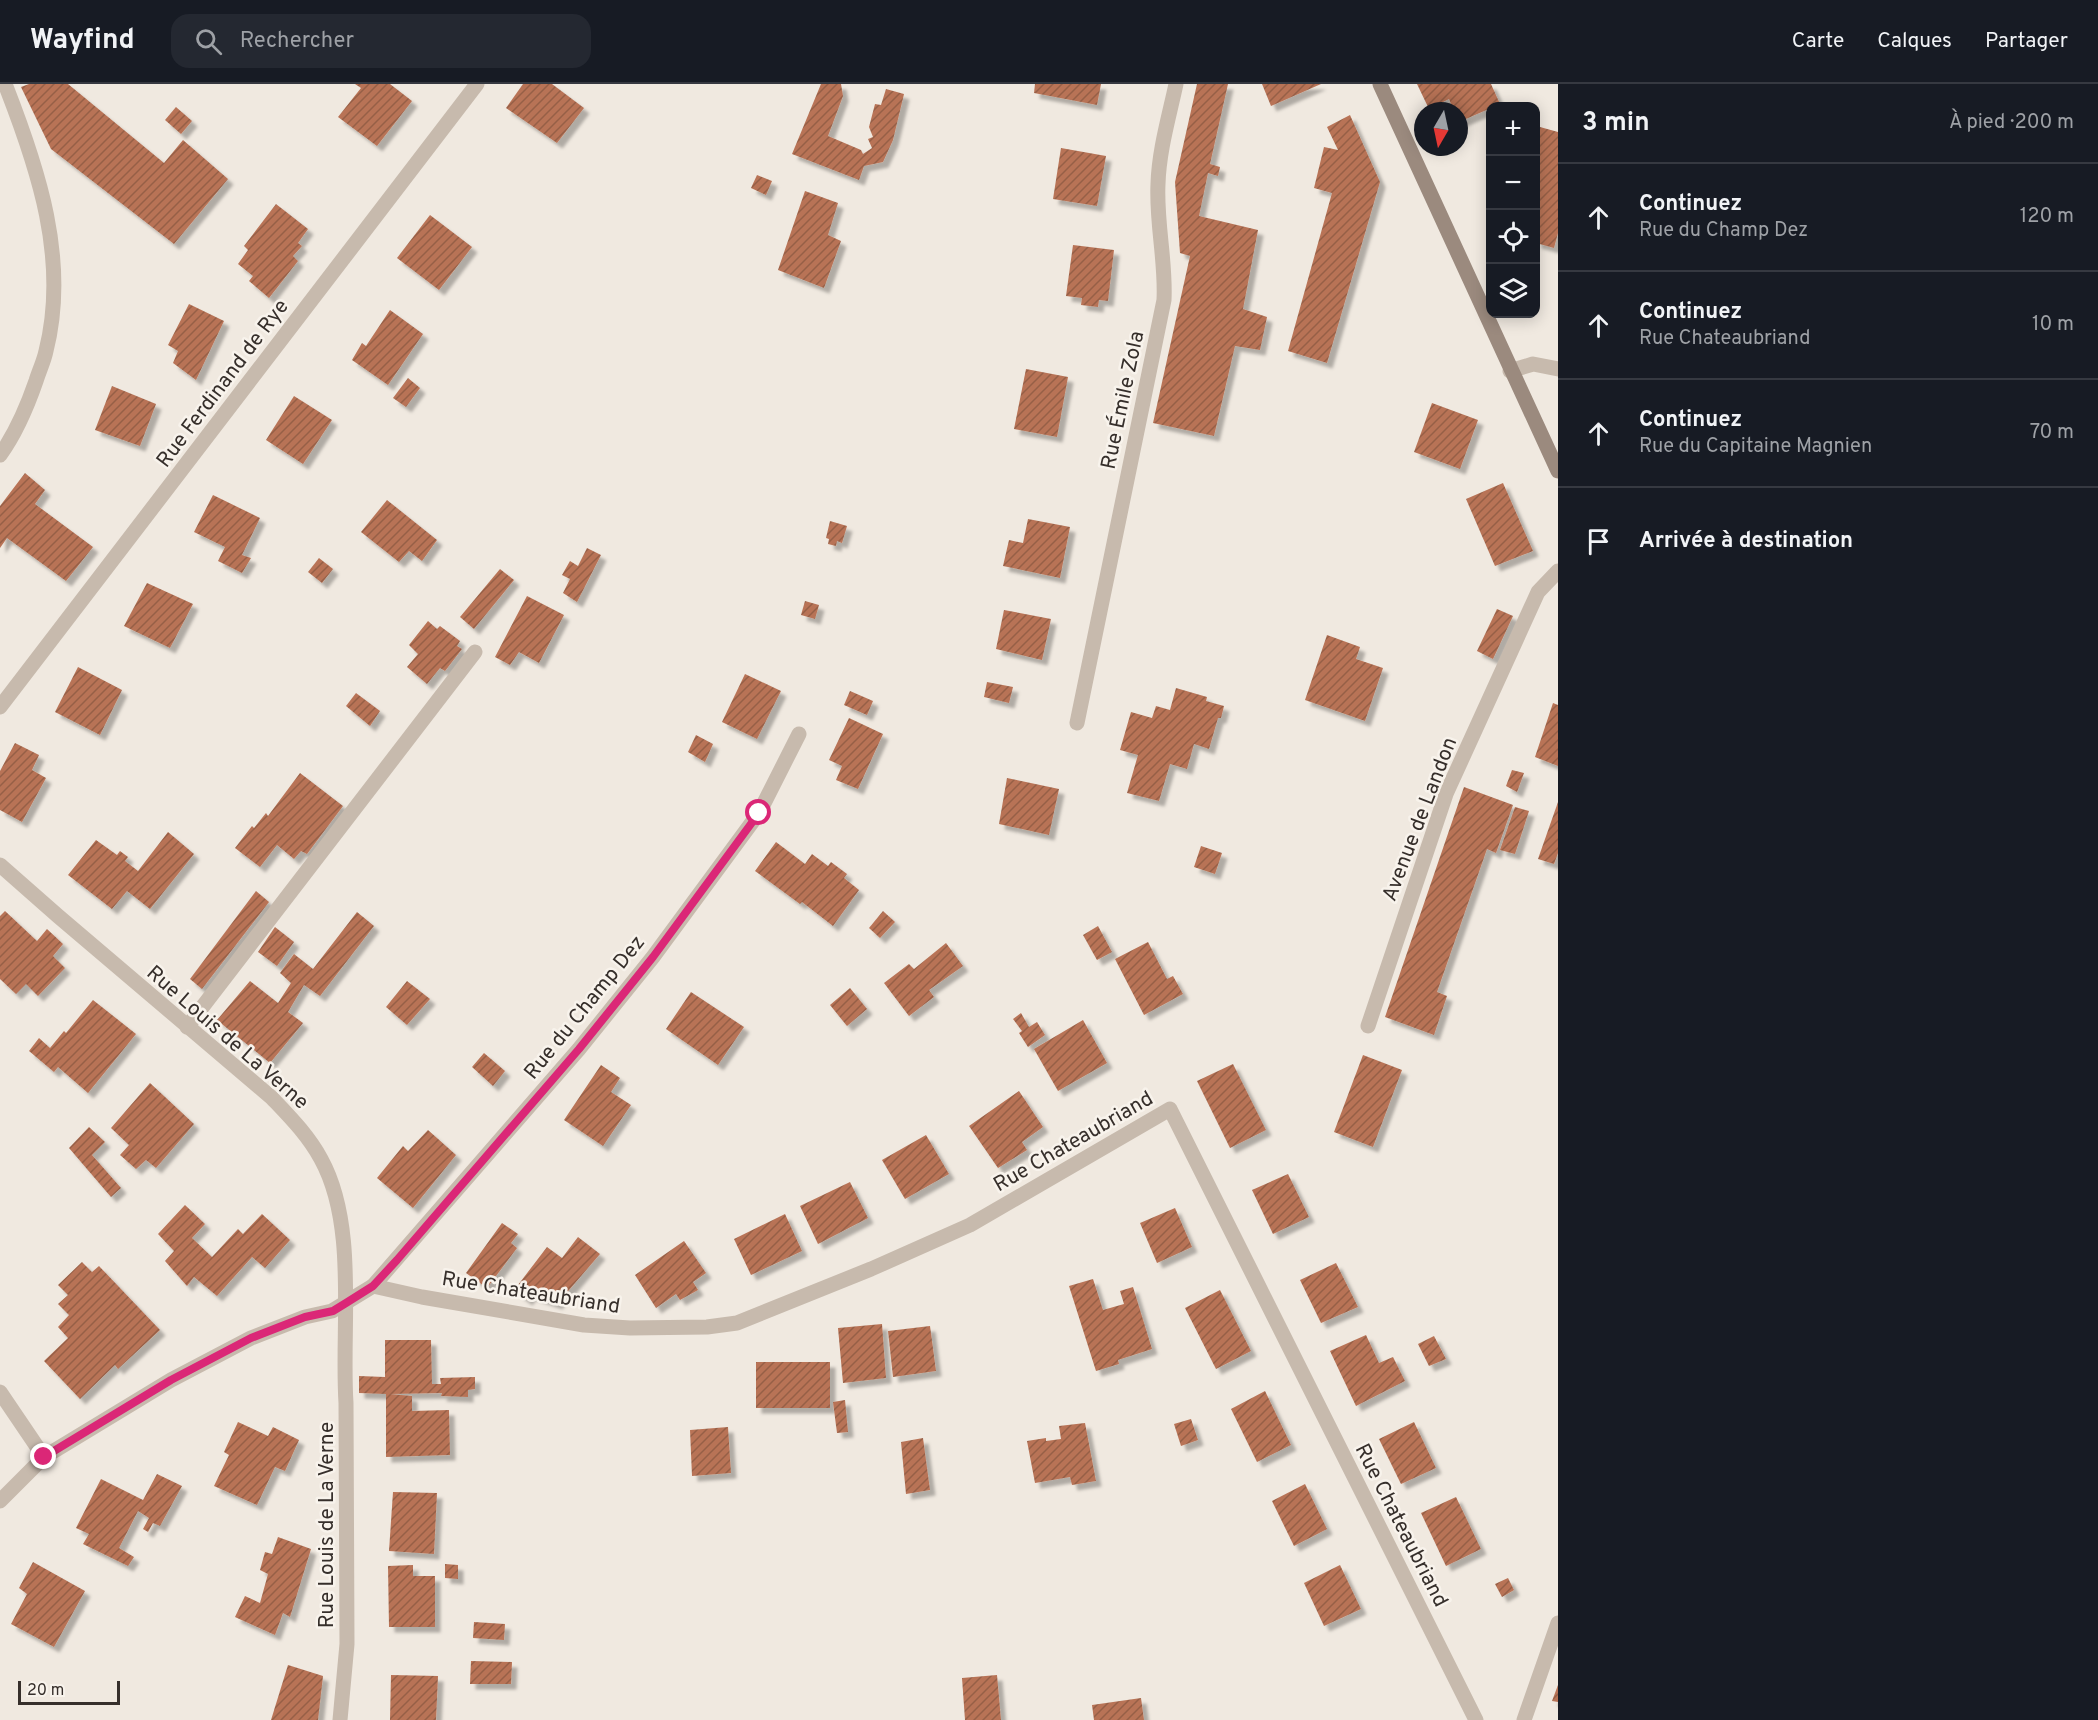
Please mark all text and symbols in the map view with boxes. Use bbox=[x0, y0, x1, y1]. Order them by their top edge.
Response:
search box bbox=[171, 14, 591, 68]
text: Wayfind bbox=[30, 23, 135, 59]
icon: search bbox=[192, 25, 225, 58]
text: Rechercher bbox=[240, 28, 354, 55]
text: Carte bbox=[1792, 28, 1844, 55]
text: Calques bbox=[1877, 28, 1952, 55]
text: Partager bbox=[1985, 28, 2068, 55]
north arrow bbox=[1414, 102, 1468, 156]
map controls bbox=[1486, 102, 1540, 318]
button: + bbox=[1486, 102, 1540, 156]
text: 3 min bbox=[1582, 107, 1650, 140]
text: À pied · 200 m bbox=[1949, 110, 2074, 136]
button: − bbox=[1486, 156, 1540, 210]
text: Continuez bbox=[1639, 191, 1742, 218]
icon: ahead bbox=[1582, 201, 1615, 234]
text: 120 m bbox=[2020, 204, 2074, 230]
button: locate bbox=[1486, 210, 1540, 264]
text: Rue du Champ Dez bbox=[1639, 218, 1808, 244]
button: layers bbox=[1486, 264, 1540, 318]
street label: Rue Ferdinand de Rye bbox=[151, 294, 295, 474]
text: Continuez bbox=[1639, 299, 1742, 326]
icon: ahead bbox=[1582, 309, 1615, 342]
text: 10 m bbox=[2032, 312, 2074, 338]
text: Rue Chateaubriand bbox=[1639, 326, 1810, 352]
street label: Rue Émile Zola bbox=[1095, 329, 1151, 472]
text: Continuez bbox=[1639, 407, 1742, 434]
icon: ahead bbox=[1582, 417, 1615, 450]
text: 70 m bbox=[2030, 420, 2074, 446]
text: Rue du Capitaine Magnien bbox=[1639, 434, 1872, 460]
icon: arrive bbox=[1582, 525, 1615, 558]
text: Arrivée à destination bbox=[1639, 528, 1853, 555]
street label: Avenue de Landon bbox=[1377, 734, 1464, 905]
route start bbox=[745, 799, 771, 825]
street label: Rue du Champ Dez bbox=[519, 930, 652, 1085]
street label: Rue Louis de La Verne bbox=[140, 960, 314, 1116]
street label: Rue Chateaubriand bbox=[989, 1086, 1158, 1199]
street label: Rue Chateaubriand bbox=[440, 1266, 622, 1321]
street label: Rue Louis de La Verne bbox=[314, 1422, 341, 1628]
street label: Rue Chateaubriand bbox=[1348, 1439, 1454, 1612]
route end bbox=[30, 1443, 56, 1469]
scale bar bbox=[18, 1678, 120, 1706]
text: 20 m bbox=[27, 1681, 64, 1701]

